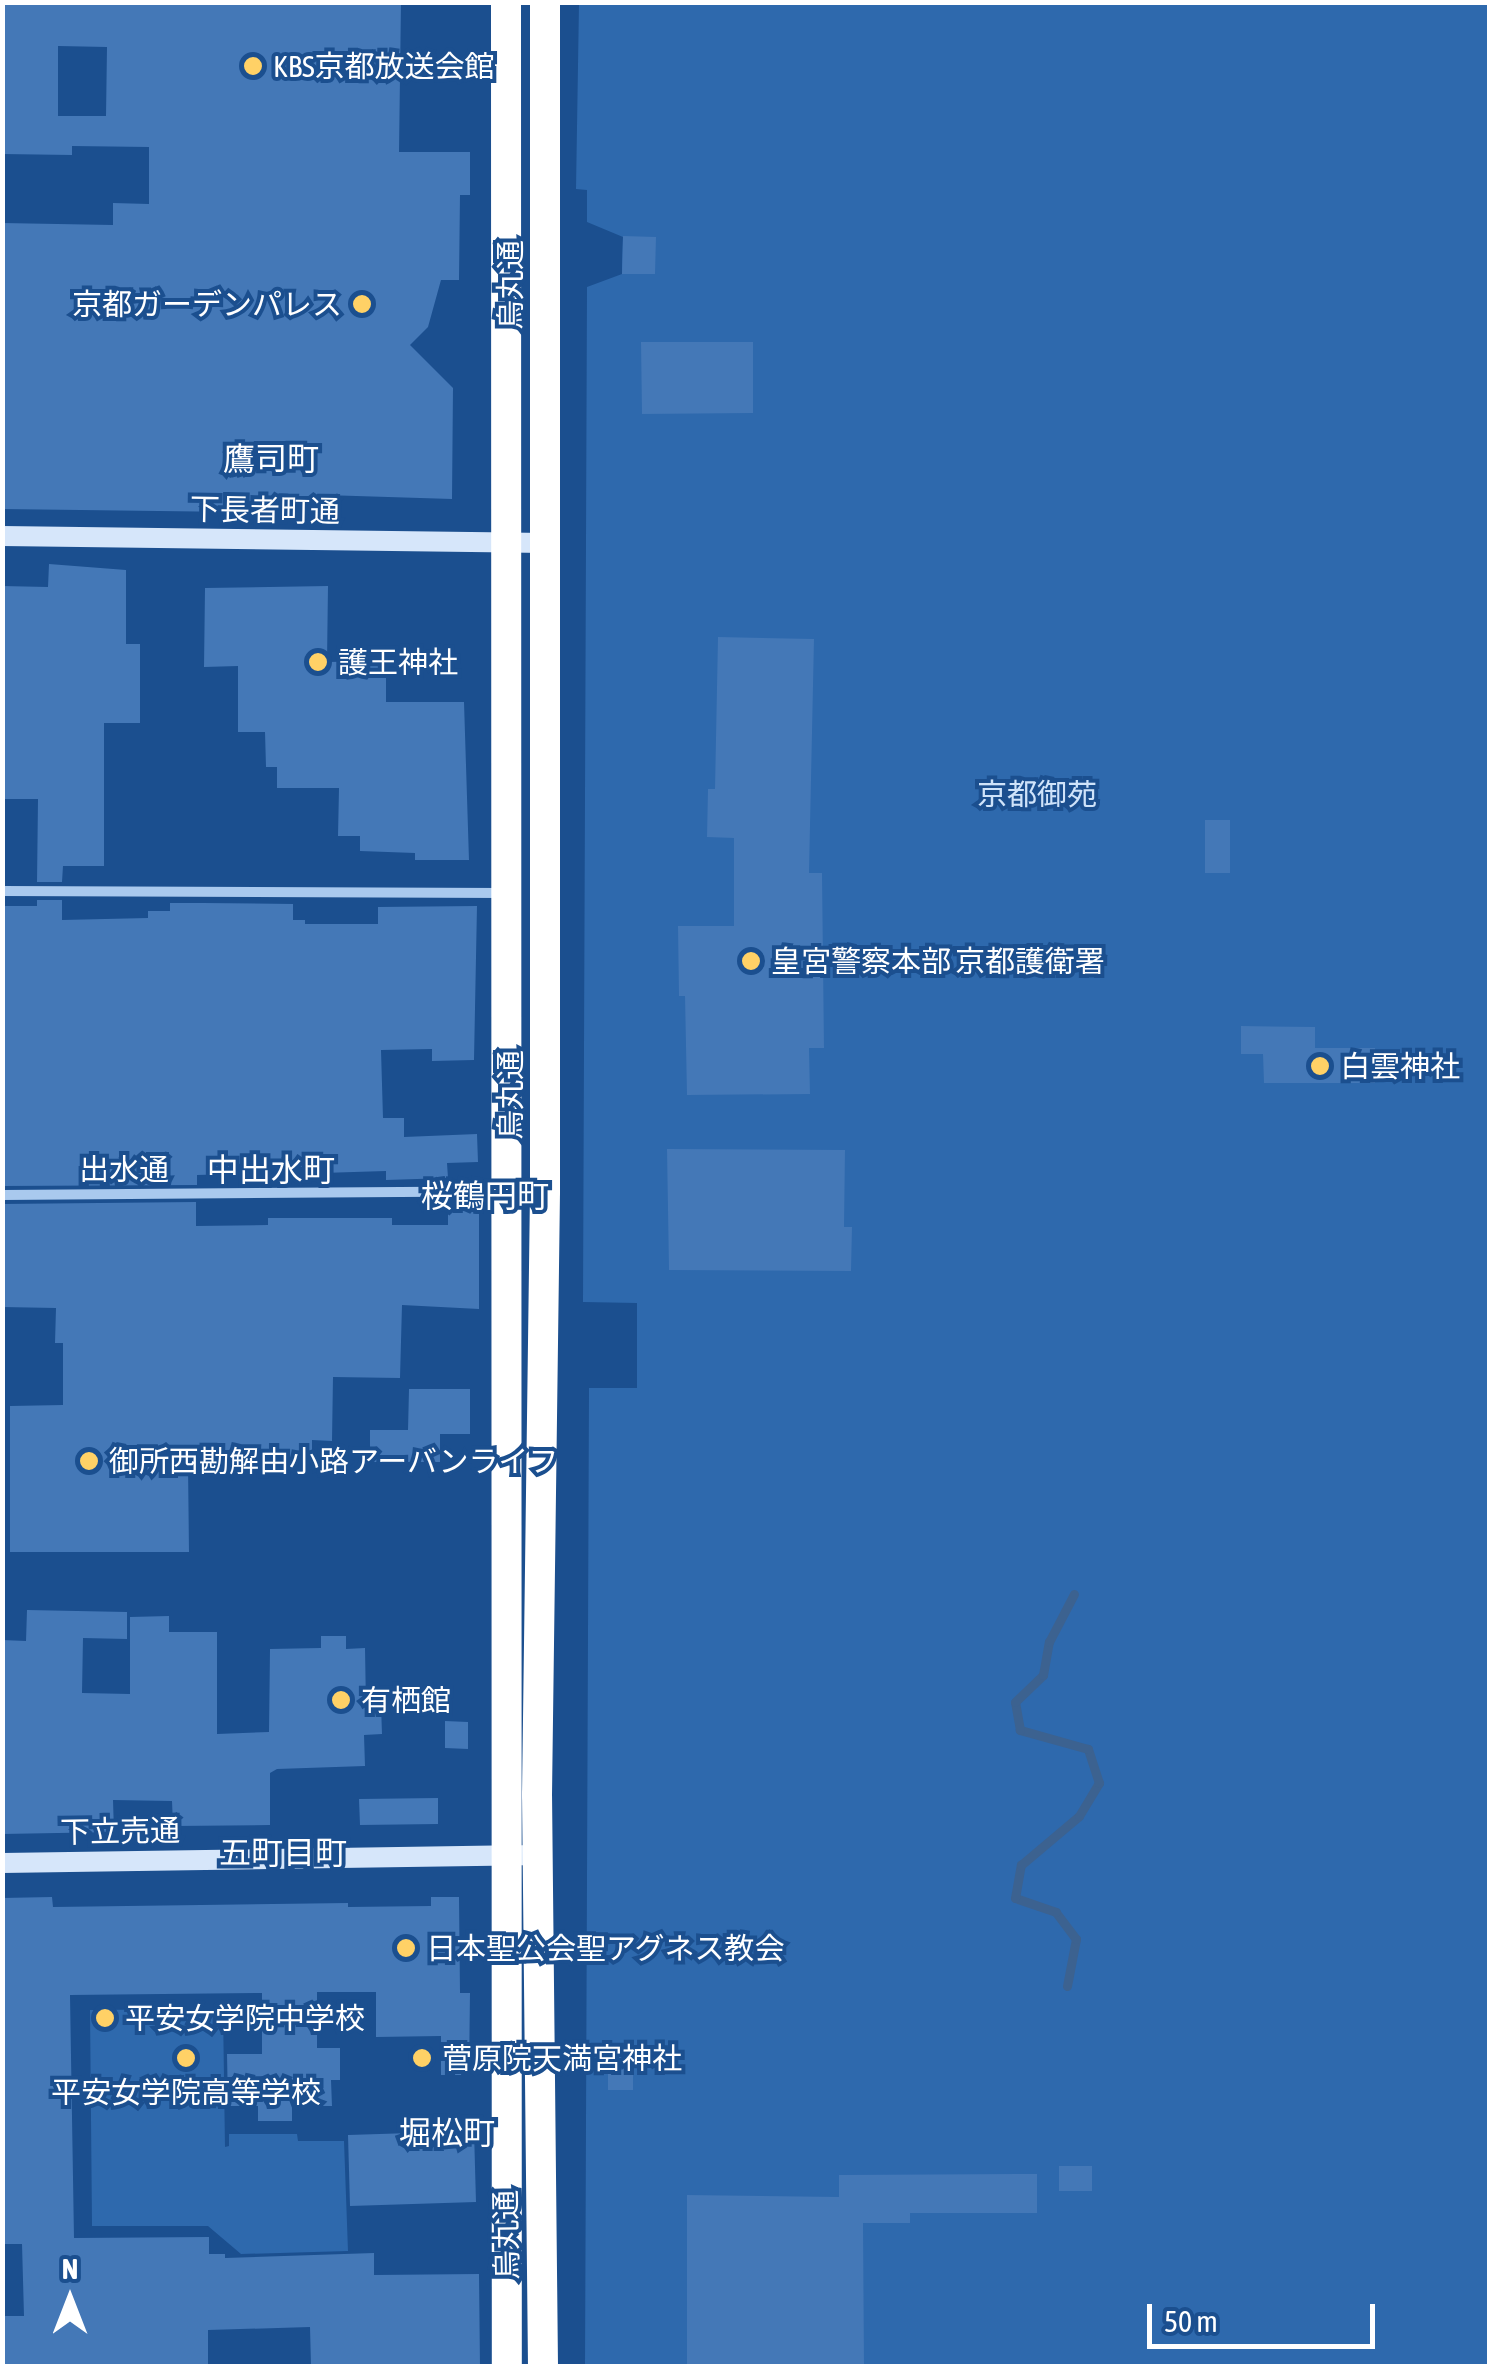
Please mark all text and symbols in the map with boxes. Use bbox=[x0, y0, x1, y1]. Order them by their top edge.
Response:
place label: KBS京都放送会館 bbox=[273, 48, 495, 84]
marker: KBS京都放送会館 bbox=[242, 55, 264, 77]
street label: 烏丸通 bbox=[492, 240, 528, 330]
place label: 京都ガーデンパレス bbox=[72, 286, 342, 322]
marker: 京都ガーデンパレス bbox=[351, 293, 373, 315]
district label: 鷹司町 bbox=[223, 440, 319, 478]
street label: 下長者町通 bbox=[190, 491, 340, 529]
place label: 護王神社 bbox=[338, 644, 458, 680]
marker: 護王神社 bbox=[307, 651, 329, 673]
park label: 京都御苑 bbox=[977, 776, 1097, 812]
place label: 皇宮警察本部 京都護衛署 bbox=[771, 943, 1105, 979]
marker: 皇宮警察本部 京都護衛署 bbox=[740, 950, 762, 972]
place label: 白雲神社 bbox=[1340, 1048, 1460, 1084]
street label: 烏丸通 bbox=[492, 1050, 528, 1140]
marker: 白雲神社 bbox=[1309, 1055, 1331, 1077]
street label: 出水通 bbox=[79, 1151, 169, 1187]
district label: 中出水町 bbox=[207, 1151, 335, 1189]
district label: 桜鶴円町 bbox=[421, 1177, 549, 1215]
place label: 御所西勘解由小路アーバンライフ bbox=[109, 1443, 557, 1479]
marker: 御所西勘解由小路アーバンライフ bbox=[78, 1450, 100, 1472]
place label: 有栖館 bbox=[361, 1682, 451, 1718]
marker: 有栖館 bbox=[330, 1689, 352, 1711]
street label: 下立売通 bbox=[60, 1812, 180, 1850]
district label: 五町目町 bbox=[219, 1834, 347, 1872]
place label: 日本聖公会聖アグネス教会 bbox=[426, 1930, 786, 1966]
marker: 日本聖公会聖アグネス教会 bbox=[395, 1937, 417, 1959]
place label: 平安女学院中学校 bbox=[125, 2000, 365, 2036]
marker: 平安女学院中学校 bbox=[94, 2007, 116, 2029]
place label: 菅原院天満宮神社 bbox=[442, 2040, 682, 2076]
marker: 平安女学院高等学校 bbox=[175, 2047, 197, 2069]
marker: 菅原院天満宮神社 bbox=[411, 2047, 433, 2069]
place label: 平安女学院高等学校 bbox=[51, 2074, 321, 2110]
district label: 堀松町 bbox=[399, 2114, 495, 2152]
street label: 烏丸通 bbox=[487, 2190, 525, 2280]
north arrow bbox=[20, 2249, 120, 2349]
text: N bbox=[62, 2253, 78, 2285]
scale bar bbox=[1152, 2284, 1380, 2346]
text: 50 m bbox=[1164, 2304, 1218, 2338]

